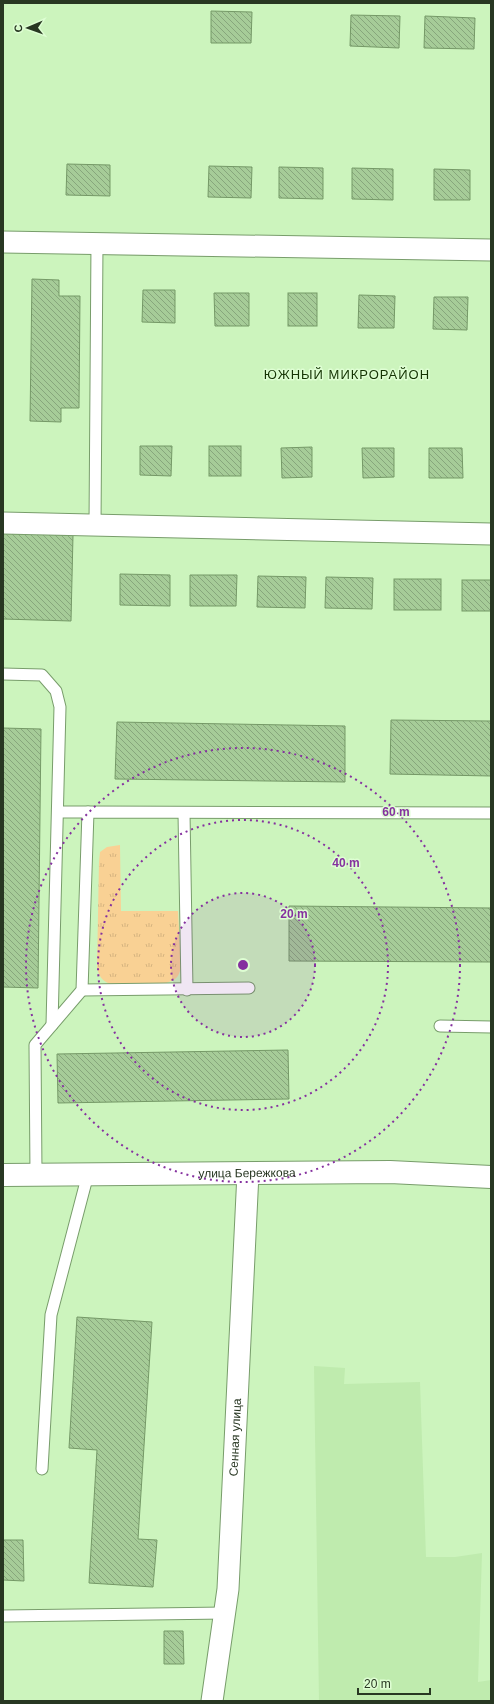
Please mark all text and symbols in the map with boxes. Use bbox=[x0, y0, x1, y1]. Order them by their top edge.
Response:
north arrow bbox=[8, 8, 48, 48]
text: С bbox=[12, 24, 24, 33]
district label: ЮЖНЫЙ МИКРОРАЙОН bbox=[264, 367, 430, 382]
text: 60 m bbox=[382, 805, 410, 819]
text: 40 m bbox=[332, 856, 360, 870]
text: 20 m bbox=[280, 907, 308, 921]
centre of rings bbox=[236, 958, 250, 972]
street label: улица Бережкова bbox=[198, 1166, 296, 1180]
street label: Сенная улица bbox=[226, 1398, 244, 1477]
scale bar bbox=[358, 1670, 430, 1696]
text: 20 m bbox=[364, 1677, 391, 1691]

